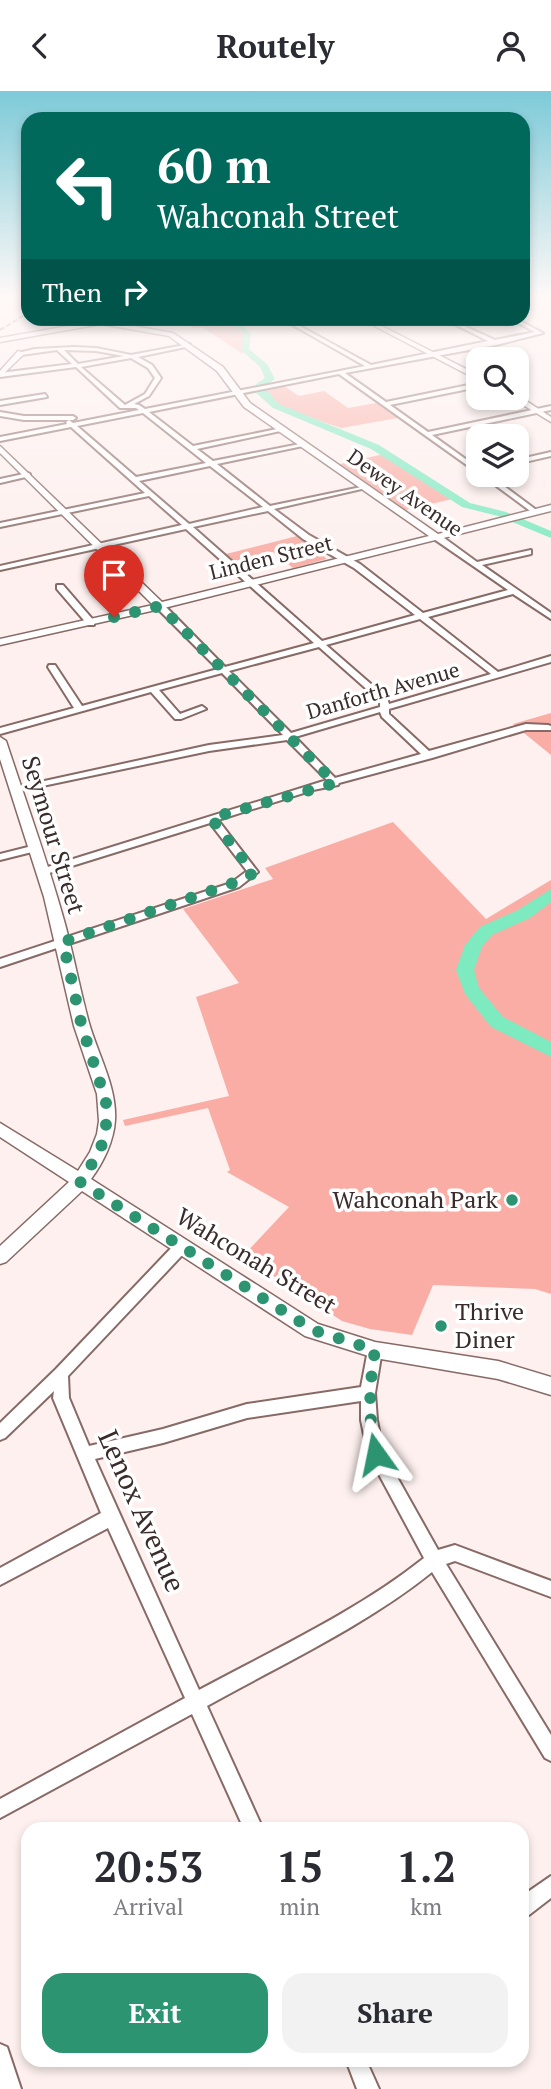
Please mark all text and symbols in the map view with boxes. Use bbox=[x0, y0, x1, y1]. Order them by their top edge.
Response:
text: Routely bbox=[217, 25, 334, 67]
icon: back bbox=[21, 27, 59, 65]
icon: person bbox=[492, 27, 530, 65]
text: 60 m bbox=[157, 132, 271, 197]
icon: left bbox=[42, 140, 133, 231]
text: Wahconah Street bbox=[157, 195, 399, 237]
icon: right bbox=[116, 273, 154, 311]
text: Then bbox=[42, 275, 102, 309]
map controls bbox=[466, 347, 529, 487]
button: search bbox=[466, 347, 529, 410]
button: layers bbox=[466, 424, 529, 487]
street label: Dewey Avenue bbox=[342, 442, 469, 542]
street label: Linden Street bbox=[206, 528, 336, 586]
pin bbox=[84, 545, 144, 617]
icon: arrive bbox=[95, 556, 133, 594]
street label: Danforth Avenue bbox=[303, 655, 463, 725]
street label: Seymour Street bbox=[15, 752, 93, 918]
place label: Wahconah Park bbox=[333, 1183, 499, 1215]
marker: Wahconah Park bbox=[504, 1192, 520, 1208]
street label: Wahconah Street bbox=[171, 1200, 343, 1321]
place label: Thrive Diner bbox=[455, 1295, 524, 1355]
marker: Thrive Diner bbox=[433, 1318, 449, 1334]
position arrow bbox=[339, 1417, 413, 1491]
street label: Lenox Avenue bbox=[90, 1424, 195, 1598]
text: 20:53 bbox=[94, 1838, 203, 1894]
text: 15 bbox=[276, 1838, 323, 1894]
text: 1.2 bbox=[396, 1838, 456, 1894]
text: Arrival bbox=[113, 1891, 184, 1922]
text: min bbox=[279, 1891, 320, 1922]
text: km bbox=[410, 1891, 442, 1922]
button: Exit bbox=[42, 1973, 268, 2053]
button: Share bbox=[282, 1973, 508, 2053]

